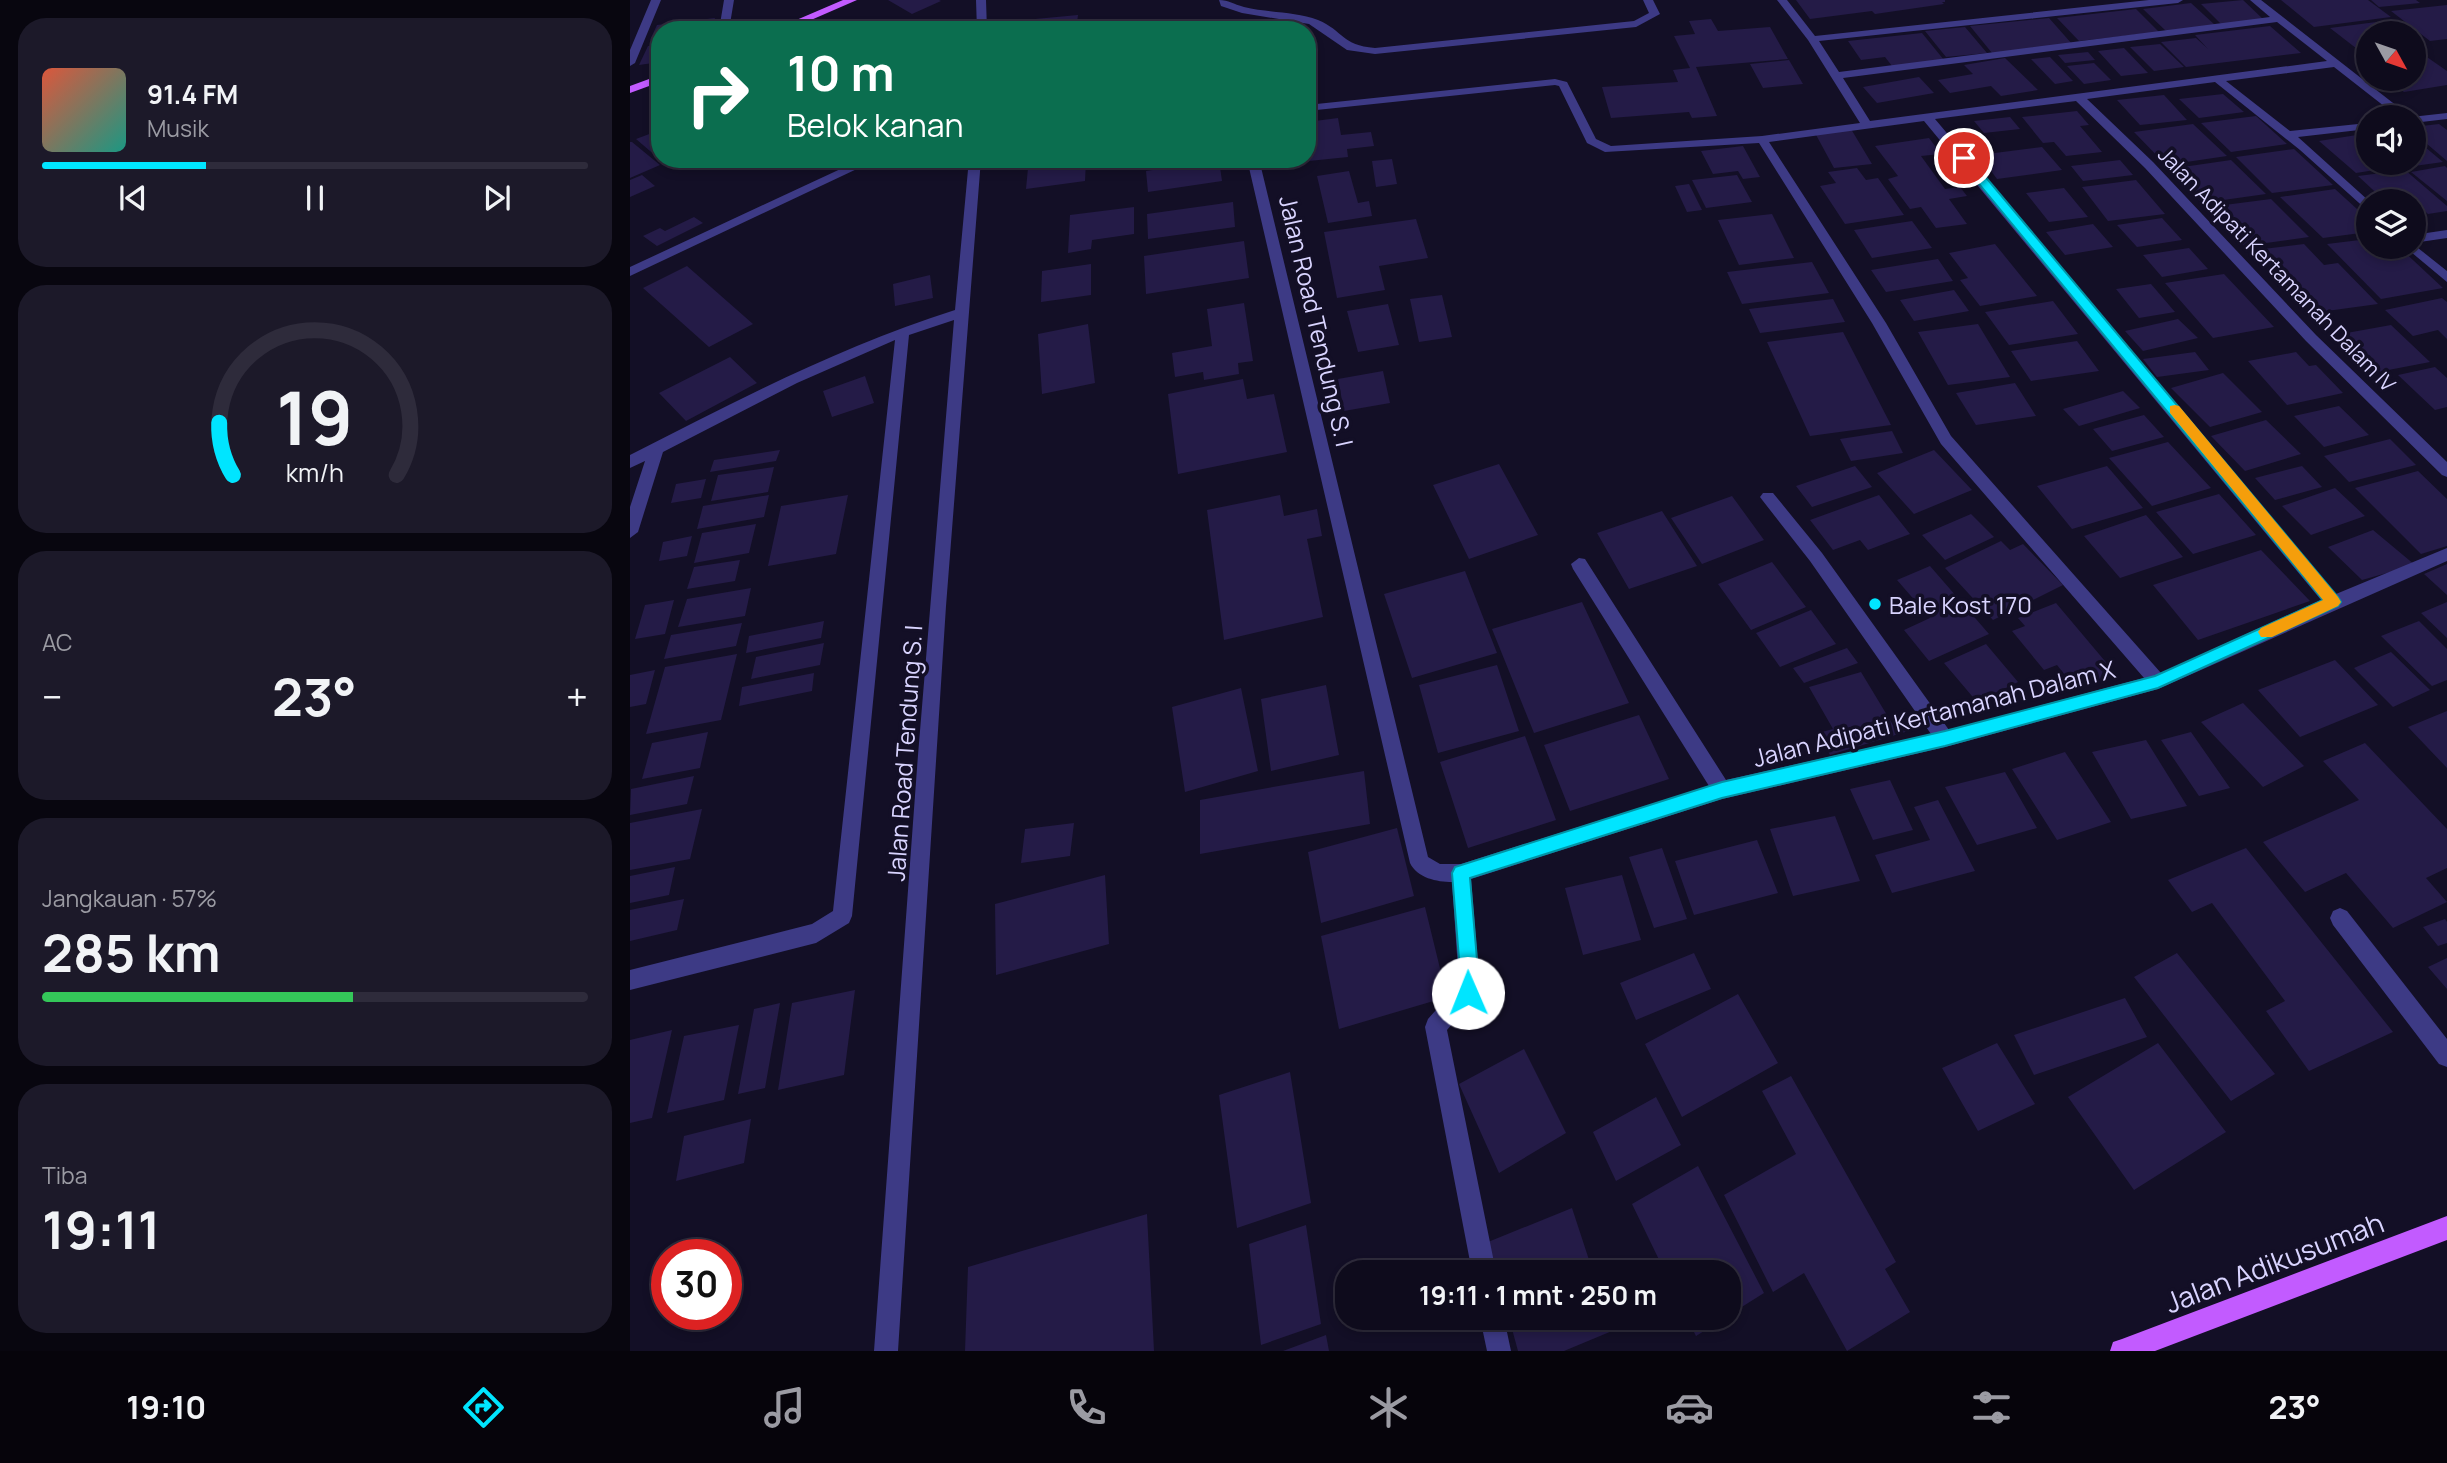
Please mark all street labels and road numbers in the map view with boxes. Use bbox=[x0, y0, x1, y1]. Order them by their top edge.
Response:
street label: Jalan Adipati Kertamanah Dalam IV bbox=[2152, 140, 2402, 398]
street label: Jalan Road Tendung S. I bbox=[1272, 192, 1362, 450]
street label: Jalan Road Tendung S. I bbox=[879, 624, 929, 882]
street label: Jalan Adipati Kertamanah Dalam X bbox=[1749, 652, 2119, 774]
street label: Jalan Adikusumah bbox=[2159, 1203, 2389, 1321]

